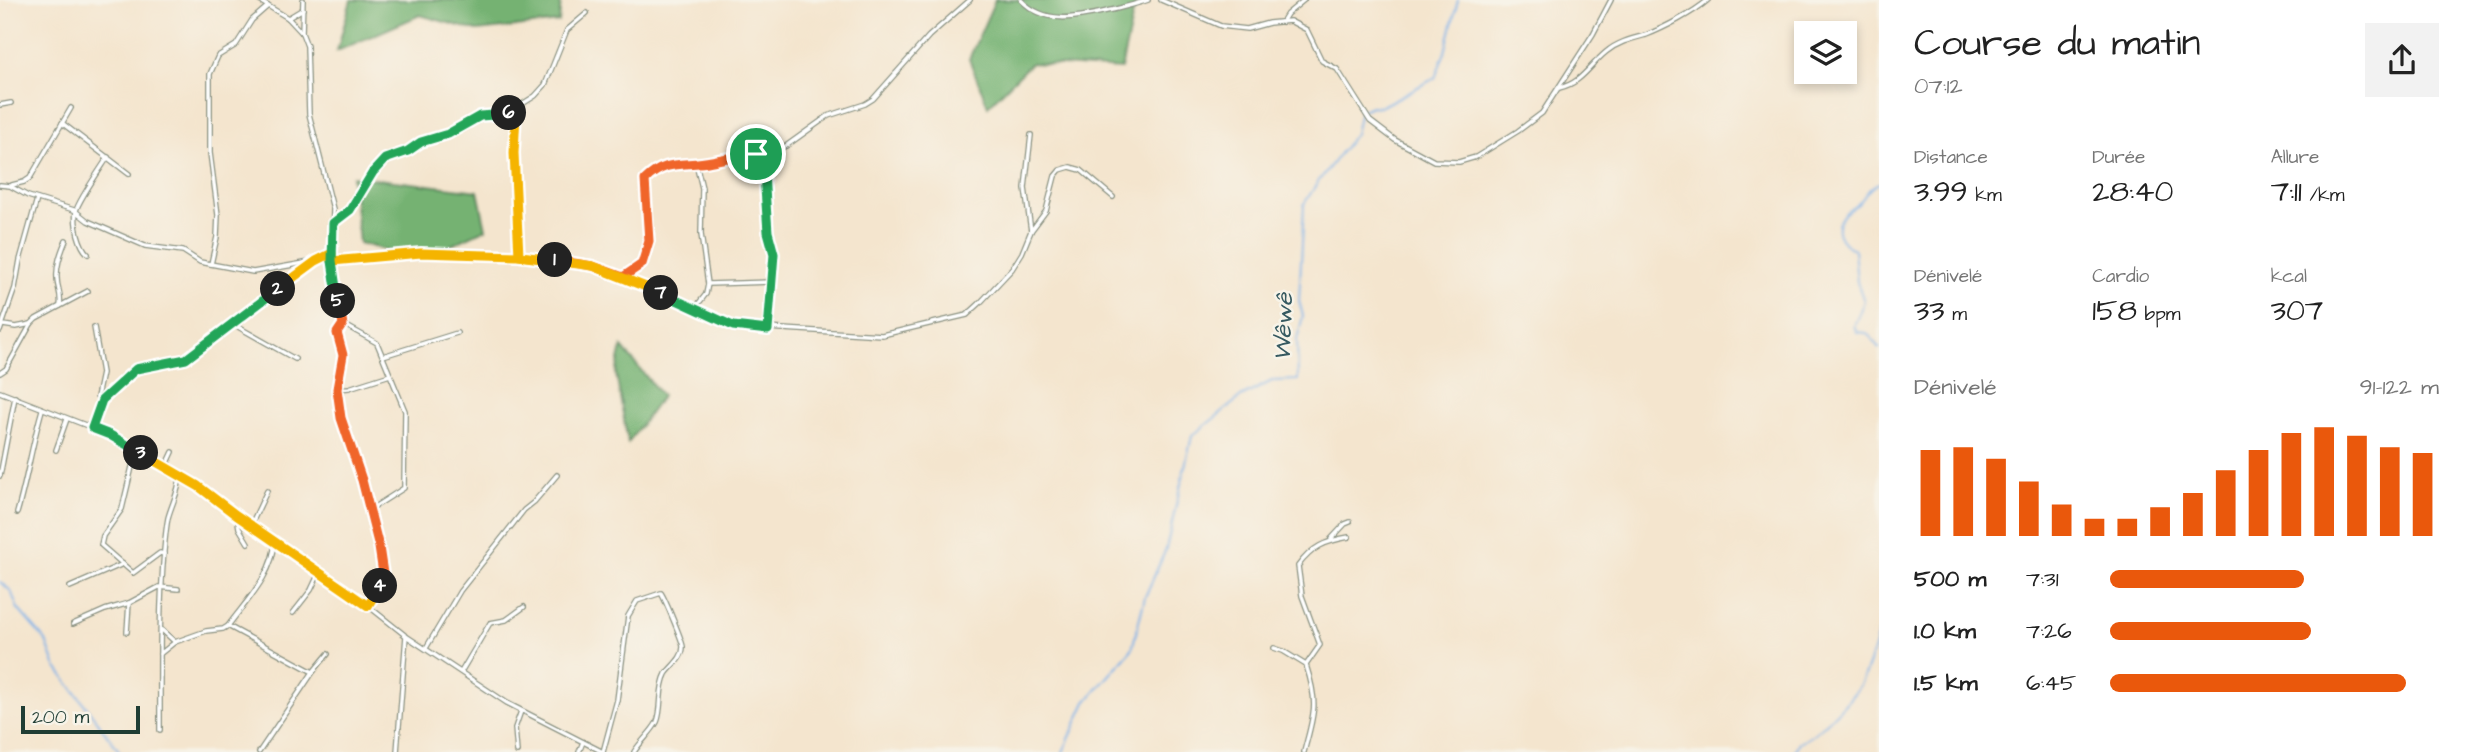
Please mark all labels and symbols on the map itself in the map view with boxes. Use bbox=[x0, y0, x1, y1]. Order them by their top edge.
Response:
pin: 6 bbox=[491, 96, 526, 130]
pin bbox=[726, 124, 786, 184]
pin: 1 bbox=[538, 243, 572, 278]
pin: 2 bbox=[260, 272, 296, 306]
pin: 7 bbox=[644, 276, 678, 310]
pin: 5 bbox=[320, 284, 356, 318]
water label: Wêwê bbox=[1266, 291, 1302, 362]
pin: 3 bbox=[124, 435, 158, 470]
pin: 4 bbox=[362, 568, 398, 604]
scale bar bbox=[21, 703, 140, 735]

